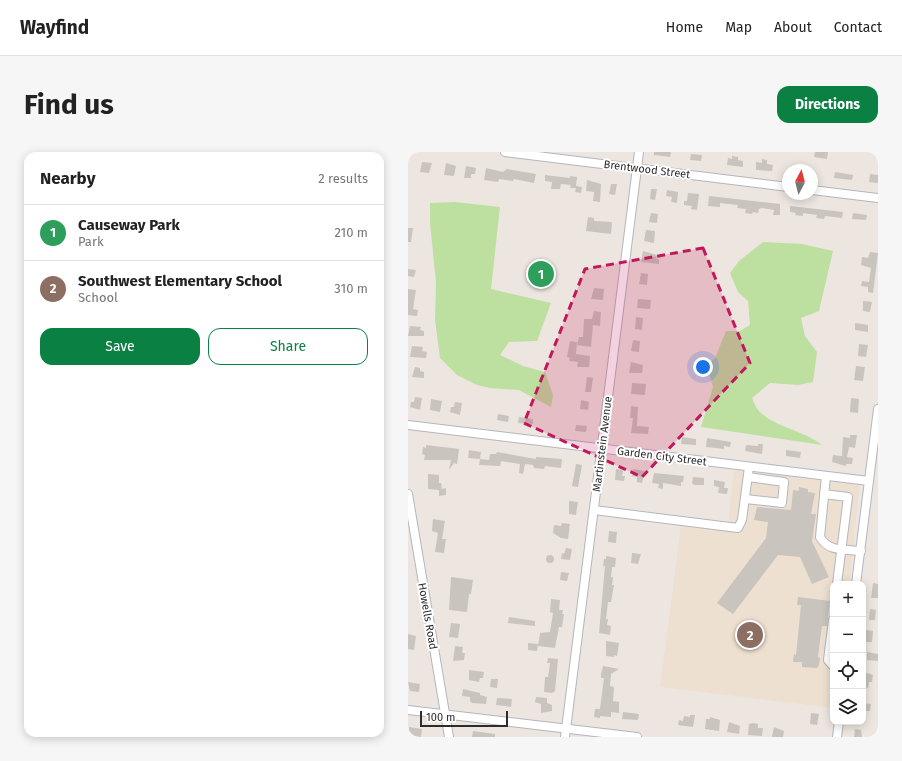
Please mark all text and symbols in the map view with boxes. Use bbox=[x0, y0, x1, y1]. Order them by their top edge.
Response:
text: Wayfind bbox=[20, 16, 89, 39]
text: Home bbox=[666, 19, 703, 36]
text: Map bbox=[725, 19, 752, 36]
text: About bbox=[774, 19, 812, 36]
text: Contact bbox=[834, 19, 882, 36]
button: Directions bbox=[777, 86, 878, 123]
text: Find us bbox=[24, 88, 114, 121]
street label: Brentwood Street bbox=[603, 158, 691, 181]
north arrow bbox=[782, 164, 818, 200]
text: Nearby bbox=[40, 168, 95, 189]
text: 2 results bbox=[318, 171, 368, 186]
text: Causeway Park bbox=[78, 216, 180, 234]
text: 1 bbox=[50, 225, 56, 240]
text: 210 m bbox=[334, 225, 368, 240]
text: Park bbox=[78, 234, 104, 249]
pin: 1 bbox=[528, 259, 554, 289]
text: Southwest Elementary School bbox=[78, 272, 282, 290]
text: 2 bbox=[50, 281, 56, 296]
text: 310 m bbox=[334, 281, 368, 296]
text: School bbox=[78, 290, 118, 305]
button: Save bbox=[40, 328, 200, 365]
button: Share bbox=[208, 328, 368, 365]
your location bbox=[693, 357, 713, 377]
street label: Martinstein Avenue bbox=[590, 396, 615, 493]
street label: Garden City Street bbox=[616, 445, 707, 468]
map controls bbox=[830, 581, 866, 725]
button: + bbox=[830, 581, 866, 617]
street label: Howells Road bbox=[415, 582, 440, 651]
button: − bbox=[830, 617, 866, 653]
pin: 2 bbox=[737, 620, 763, 650]
button: locate bbox=[830, 653, 866, 689]
button: layers bbox=[830, 689, 866, 725]
scale bar bbox=[420, 709, 508, 728]
text: 100 m bbox=[426, 711, 455, 724]

